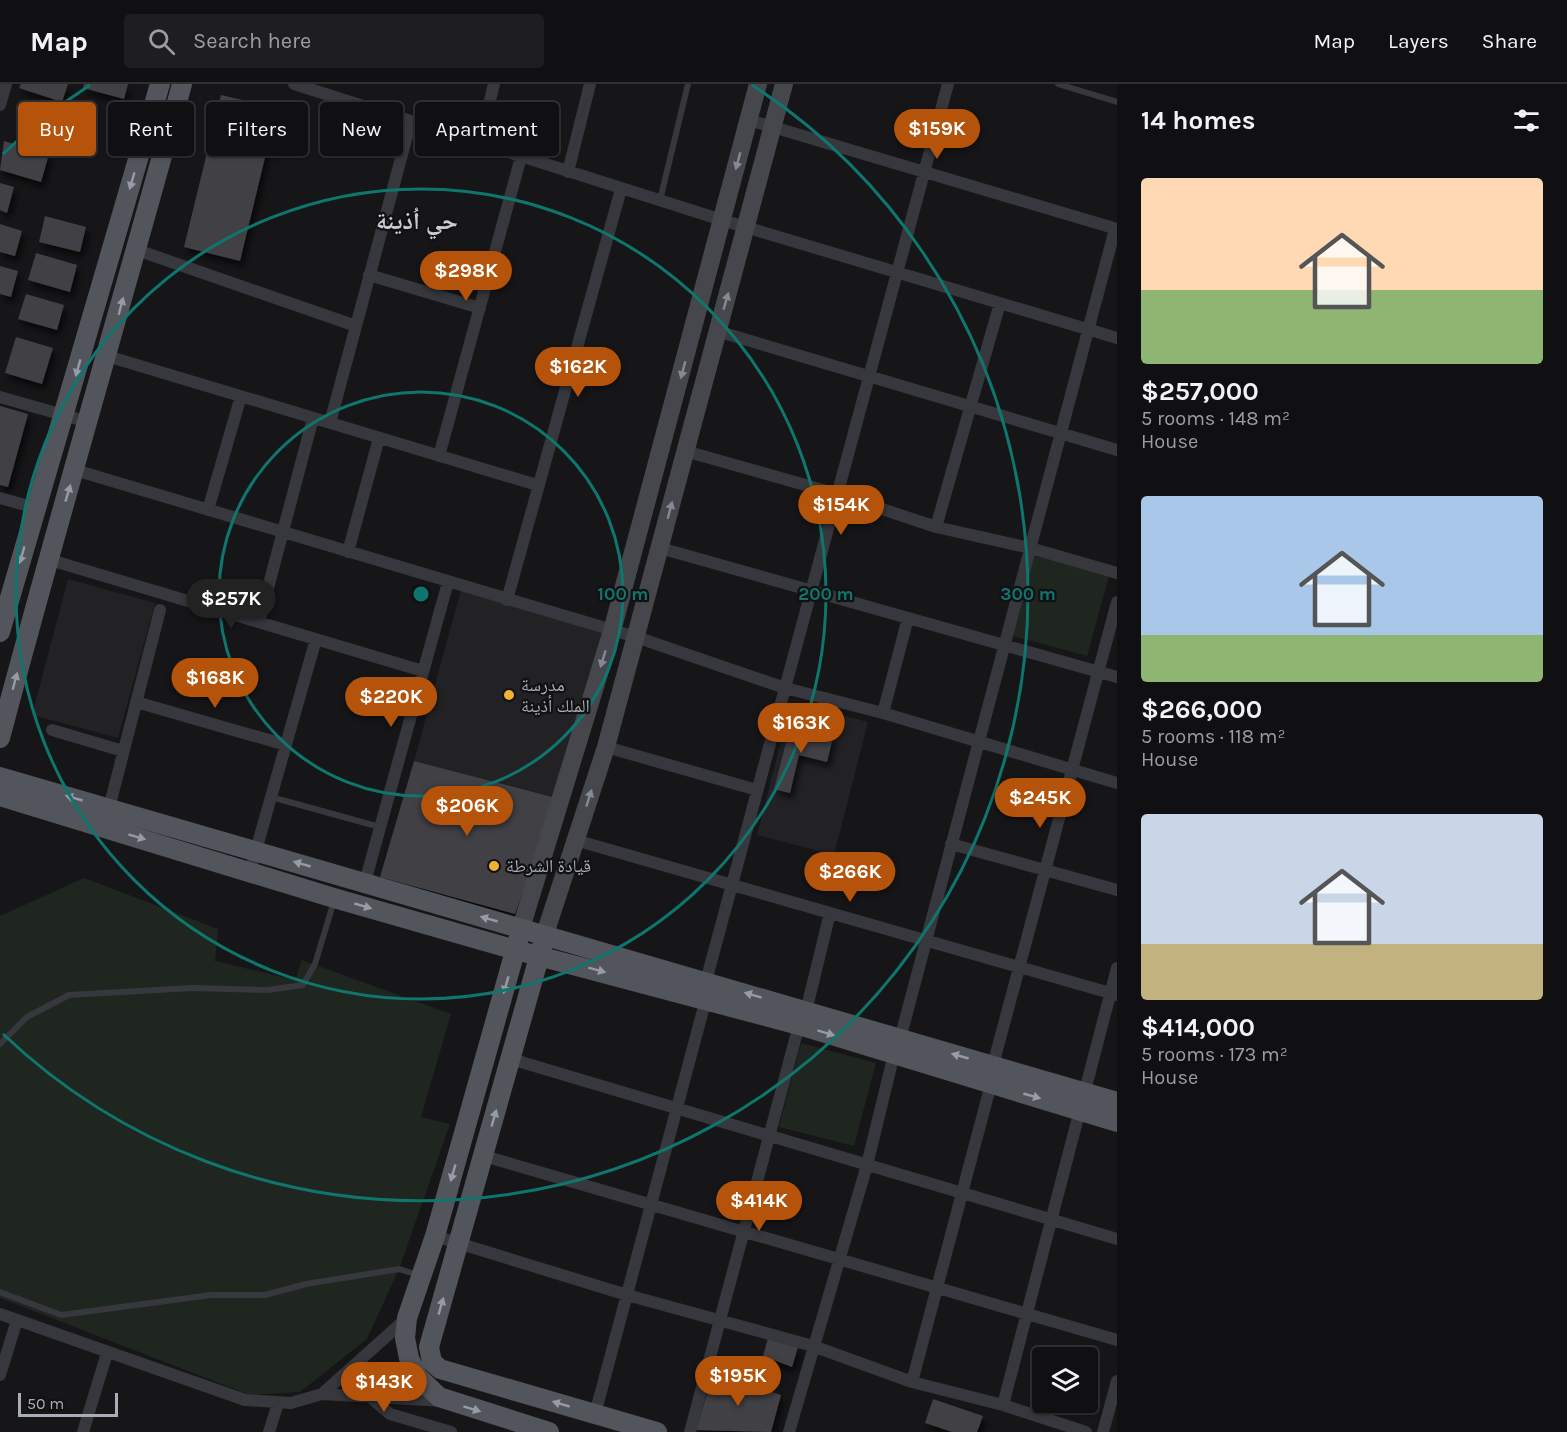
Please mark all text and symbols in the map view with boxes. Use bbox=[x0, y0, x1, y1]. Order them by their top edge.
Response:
search box bbox=[124, 14, 544, 68]
text: Map bbox=[30, 25, 88, 58]
icon: search bbox=[145, 25, 178, 58]
text: Search here bbox=[193, 28, 311, 54]
text: Map bbox=[1313, 29, 1355, 53]
text: Layers bbox=[1388, 29, 1449, 53]
text: Share bbox=[1482, 29, 1537, 53]
chip: Buy bbox=[18, 102, 96, 156]
chip: Rent bbox=[108, 102, 194, 156]
chip: Filters bbox=[206, 102, 308, 156]
chip: New bbox=[320, 102, 403, 156]
chip: Apartment bbox=[415, 102, 559, 156]
icon: filters bbox=[1510, 104, 1543, 137]
text: 14 homes bbox=[1141, 105, 1255, 136]
pin: $159K bbox=[895, 109, 979, 160]
text: $159K bbox=[908, 117, 966, 140]
one-way arrow bbox=[733, 152, 742, 170]
one-way arrow bbox=[127, 172, 136, 190]
district label: حي اُذينة bbox=[376, 207, 458, 240]
icon: home bbox=[1288, 217, 1396, 325]
pin: $298K bbox=[424, 251, 508, 302]
text: $298K bbox=[434, 259, 498, 282]
one-way arrow bbox=[722, 292, 731, 310]
one-way arrow bbox=[117, 297, 126, 315]
pin: $162K bbox=[536, 347, 620, 398]
text: $162K bbox=[549, 355, 607, 378]
one-way arrow bbox=[73, 359, 82, 377]
one-way arrow bbox=[678, 361, 688, 379]
text: $257,000 bbox=[1141, 376, 1259, 407]
text: 5 rooms · 148 m² bbox=[1141, 407, 1290, 430]
text: House bbox=[1141, 430, 1198, 453]
one-way arrow bbox=[63, 484, 73, 502]
pin: $154K bbox=[799, 485, 883, 536]
text: $154K bbox=[812, 493, 870, 516]
one-way arrow bbox=[666, 500, 675, 518]
icon: home bbox=[1288, 535, 1396, 643]
one-way arrow bbox=[17, 546, 26, 564]
pin: $257K bbox=[189, 579, 273, 630]
text: 100 m bbox=[598, 583, 648, 605]
text: 200 m bbox=[798, 583, 854, 605]
text: 300 m bbox=[1000, 583, 1056, 605]
centre of rings bbox=[411, 584, 431, 604]
text: $257K bbox=[201, 587, 261, 610]
one-way arrow bbox=[598, 650, 607, 668]
pin: $168K bbox=[173, 658, 257, 709]
text: $168K bbox=[185, 666, 245, 689]
one-way arrow bbox=[11, 672, 20, 690]
place label: مدرسة الملك أذينة bbox=[521, 674, 590, 717]
pin: $220K bbox=[349, 677, 433, 728]
text: $220K bbox=[359, 685, 423, 708]
marker: مدرسة الملك أذينة bbox=[502, 688, 516, 702]
text: $266,000 bbox=[1141, 694, 1262, 725]
pin: $163K bbox=[759, 703, 843, 754]
text: $163K bbox=[772, 711, 830, 734]
text: 5 rooms · 118 m² bbox=[1141, 725, 1285, 748]
text: House bbox=[1141, 748, 1198, 771]
pin: $245K bbox=[998, 778, 1082, 829]
pin: $206K bbox=[425, 786, 509, 837]
text: $245K bbox=[1009, 786, 1071, 809]
one-way arrow bbox=[585, 789, 594, 807]
one-way arrow bbox=[65, 793, 83, 802]
text: $206K bbox=[435, 794, 499, 817]
one-way arrow bbox=[128, 833, 146, 842]
pin: $266K bbox=[808, 852, 892, 903]
icon: home bbox=[1288, 853, 1396, 961]
place label: قيادة الشرطة bbox=[506, 855, 591, 877]
one-way arrow bbox=[293, 859, 311, 868]
marker: قيادة الشرطة bbox=[487, 859, 501, 873]
text: $266K bbox=[818, 860, 882, 883]
one-way arrow bbox=[354, 902, 372, 911]
one-way arrow bbox=[480, 914, 498, 923]
one-way arrow bbox=[588, 966, 606, 976]
one-way arrow bbox=[501, 976, 510, 994]
one-way arrow bbox=[744, 990, 762, 999]
text: $414,000 bbox=[1141, 1012, 1255, 1043]
one-way arrow bbox=[817, 1029, 835, 1038]
text: 5 rooms · 173 m² bbox=[1141, 1043, 1288, 1066]
one-way arrow bbox=[951, 1051, 969, 1060]
text: House bbox=[1141, 1066, 1198, 1089]
one-way arrow bbox=[1023, 1092, 1041, 1101]
one-way arrow bbox=[490, 1109, 499, 1127]
one-way arrow bbox=[448, 1164, 457, 1182]
pin: $414K bbox=[717, 1181, 801, 1232]
text: $414K bbox=[730, 1189, 788, 1212]
one-way arrow bbox=[436, 1296, 446, 1315]
map controls bbox=[1032, 1347, 1098, 1413]
button: layers bbox=[1032, 1347, 1098, 1413]
pin: $195K bbox=[696, 1356, 780, 1407]
pin: $143K bbox=[342, 1362, 426, 1413]
text: $195K bbox=[709, 1364, 767, 1387]
text: $143K bbox=[355, 1370, 413, 1393]
scale bar bbox=[18, 1390, 118, 1418]
text: 50 m bbox=[27, 1394, 64, 1413]
one-way arrow bbox=[552, 1399, 570, 1408]
one-way arrow bbox=[463, 1405, 481, 1414]

